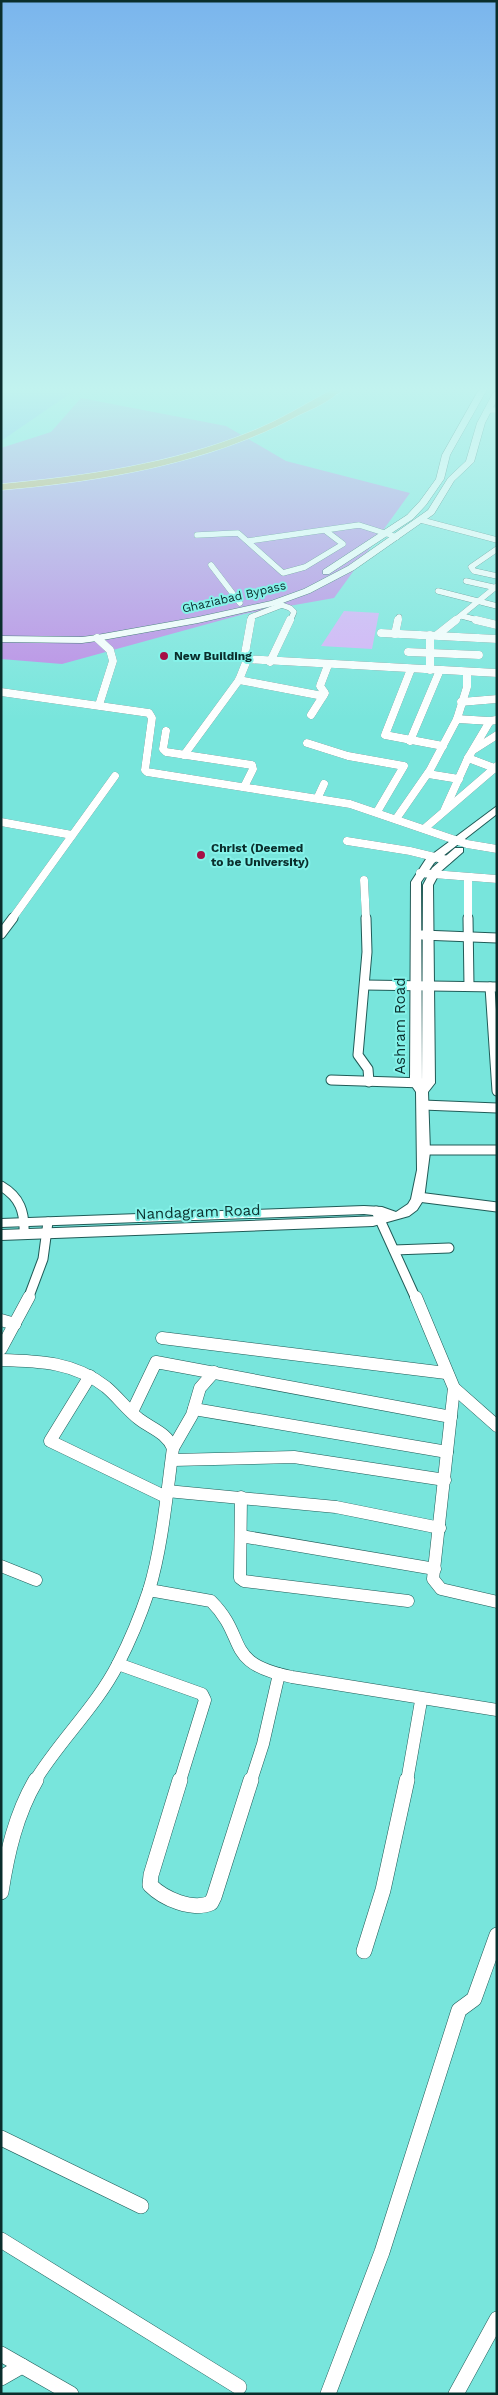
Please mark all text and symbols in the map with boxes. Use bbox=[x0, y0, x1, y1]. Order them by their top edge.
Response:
street label: Ghaziabad Bypass bbox=[181, 578, 287, 616]
place label: New Building bbox=[174, 649, 252, 663]
marker: New Building bbox=[158, 650, 170, 662]
place label: Christ (Deemed to be University) bbox=[211, 841, 309, 869]
marker: Christ (Deemed to be University) bbox=[195, 849, 207, 861]
street label: Ashram Road bbox=[391, 977, 409, 1075]
street label: Nandagram Road bbox=[135, 1201, 261, 1223]

